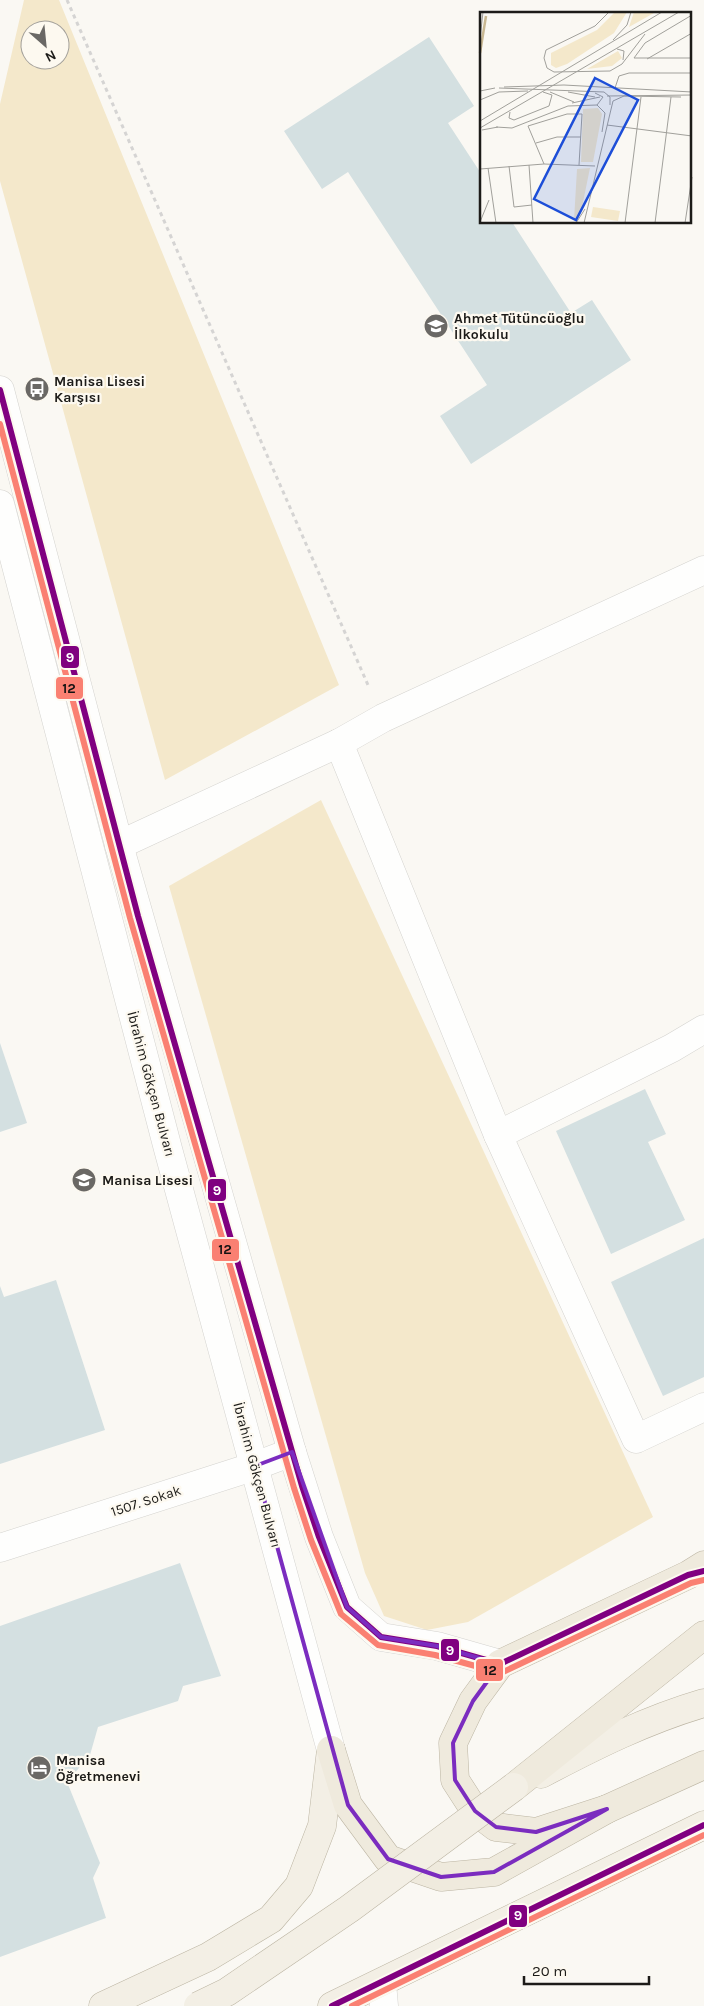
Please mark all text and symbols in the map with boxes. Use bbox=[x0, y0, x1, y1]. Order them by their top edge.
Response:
inset map bbox=[480, 12, 692, 224]
north arrow bbox=[20, 20, 70, 70]
text: N bbox=[42, 46, 59, 66]
place label: Ahmet Tütüncüoğlu İlkokulu bbox=[454, 310, 585, 343]
school or university icon: Ahmet Tütüncüoğlu İlkokulu bbox=[423, 313, 449, 339]
place label: Manisa Lisesi Karşısı bbox=[54, 373, 145, 406]
bus stop icon: Manisa Lisesi Karşısı bbox=[24, 376, 50, 402]
line badge: 9 bbox=[60, 645, 80, 669]
text: 9 bbox=[66, 649, 74, 666]
line badge: 12 bbox=[55, 676, 84, 700]
text: 12 bbox=[62, 680, 76, 697]
street label: İbrahim Gökçen Bulvarı bbox=[123, 1009, 179, 1159]
school or university icon: Manisa Lisesi bbox=[71, 1167, 97, 1193]
place label: Manisa Lisesi bbox=[102, 1172, 193, 1189]
line badge: 9 bbox=[207, 1178, 227, 1202]
text: 9 bbox=[213, 1182, 221, 1199]
line badge: 12 bbox=[211, 1238, 240, 1262]
text: 12 bbox=[218, 1241, 232, 1258]
street label: İbrahim Gökçen Bulvarı bbox=[229, 1400, 285, 1550]
street label: 1507. Sokak bbox=[109, 1482, 183, 1520]
line badge: 9 bbox=[440, 1638, 460, 1662]
text: 9 bbox=[446, 1642, 454, 1659]
line badge: 12 bbox=[475, 1658, 504, 1682]
text: 12 bbox=[483, 1662, 497, 1679]
place label: Manisa Öğretmenevi bbox=[56, 1752, 141, 1785]
hotel icon: Manisa Öğretmenevi bbox=[26, 1755, 52, 1781]
line badge: 9 bbox=[508, 1904, 528, 1928]
text: 9 bbox=[514, 1907, 522, 1924]
scale bar bbox=[524, 1954, 649, 1986]
text: 20 m bbox=[532, 1962, 567, 1980]

